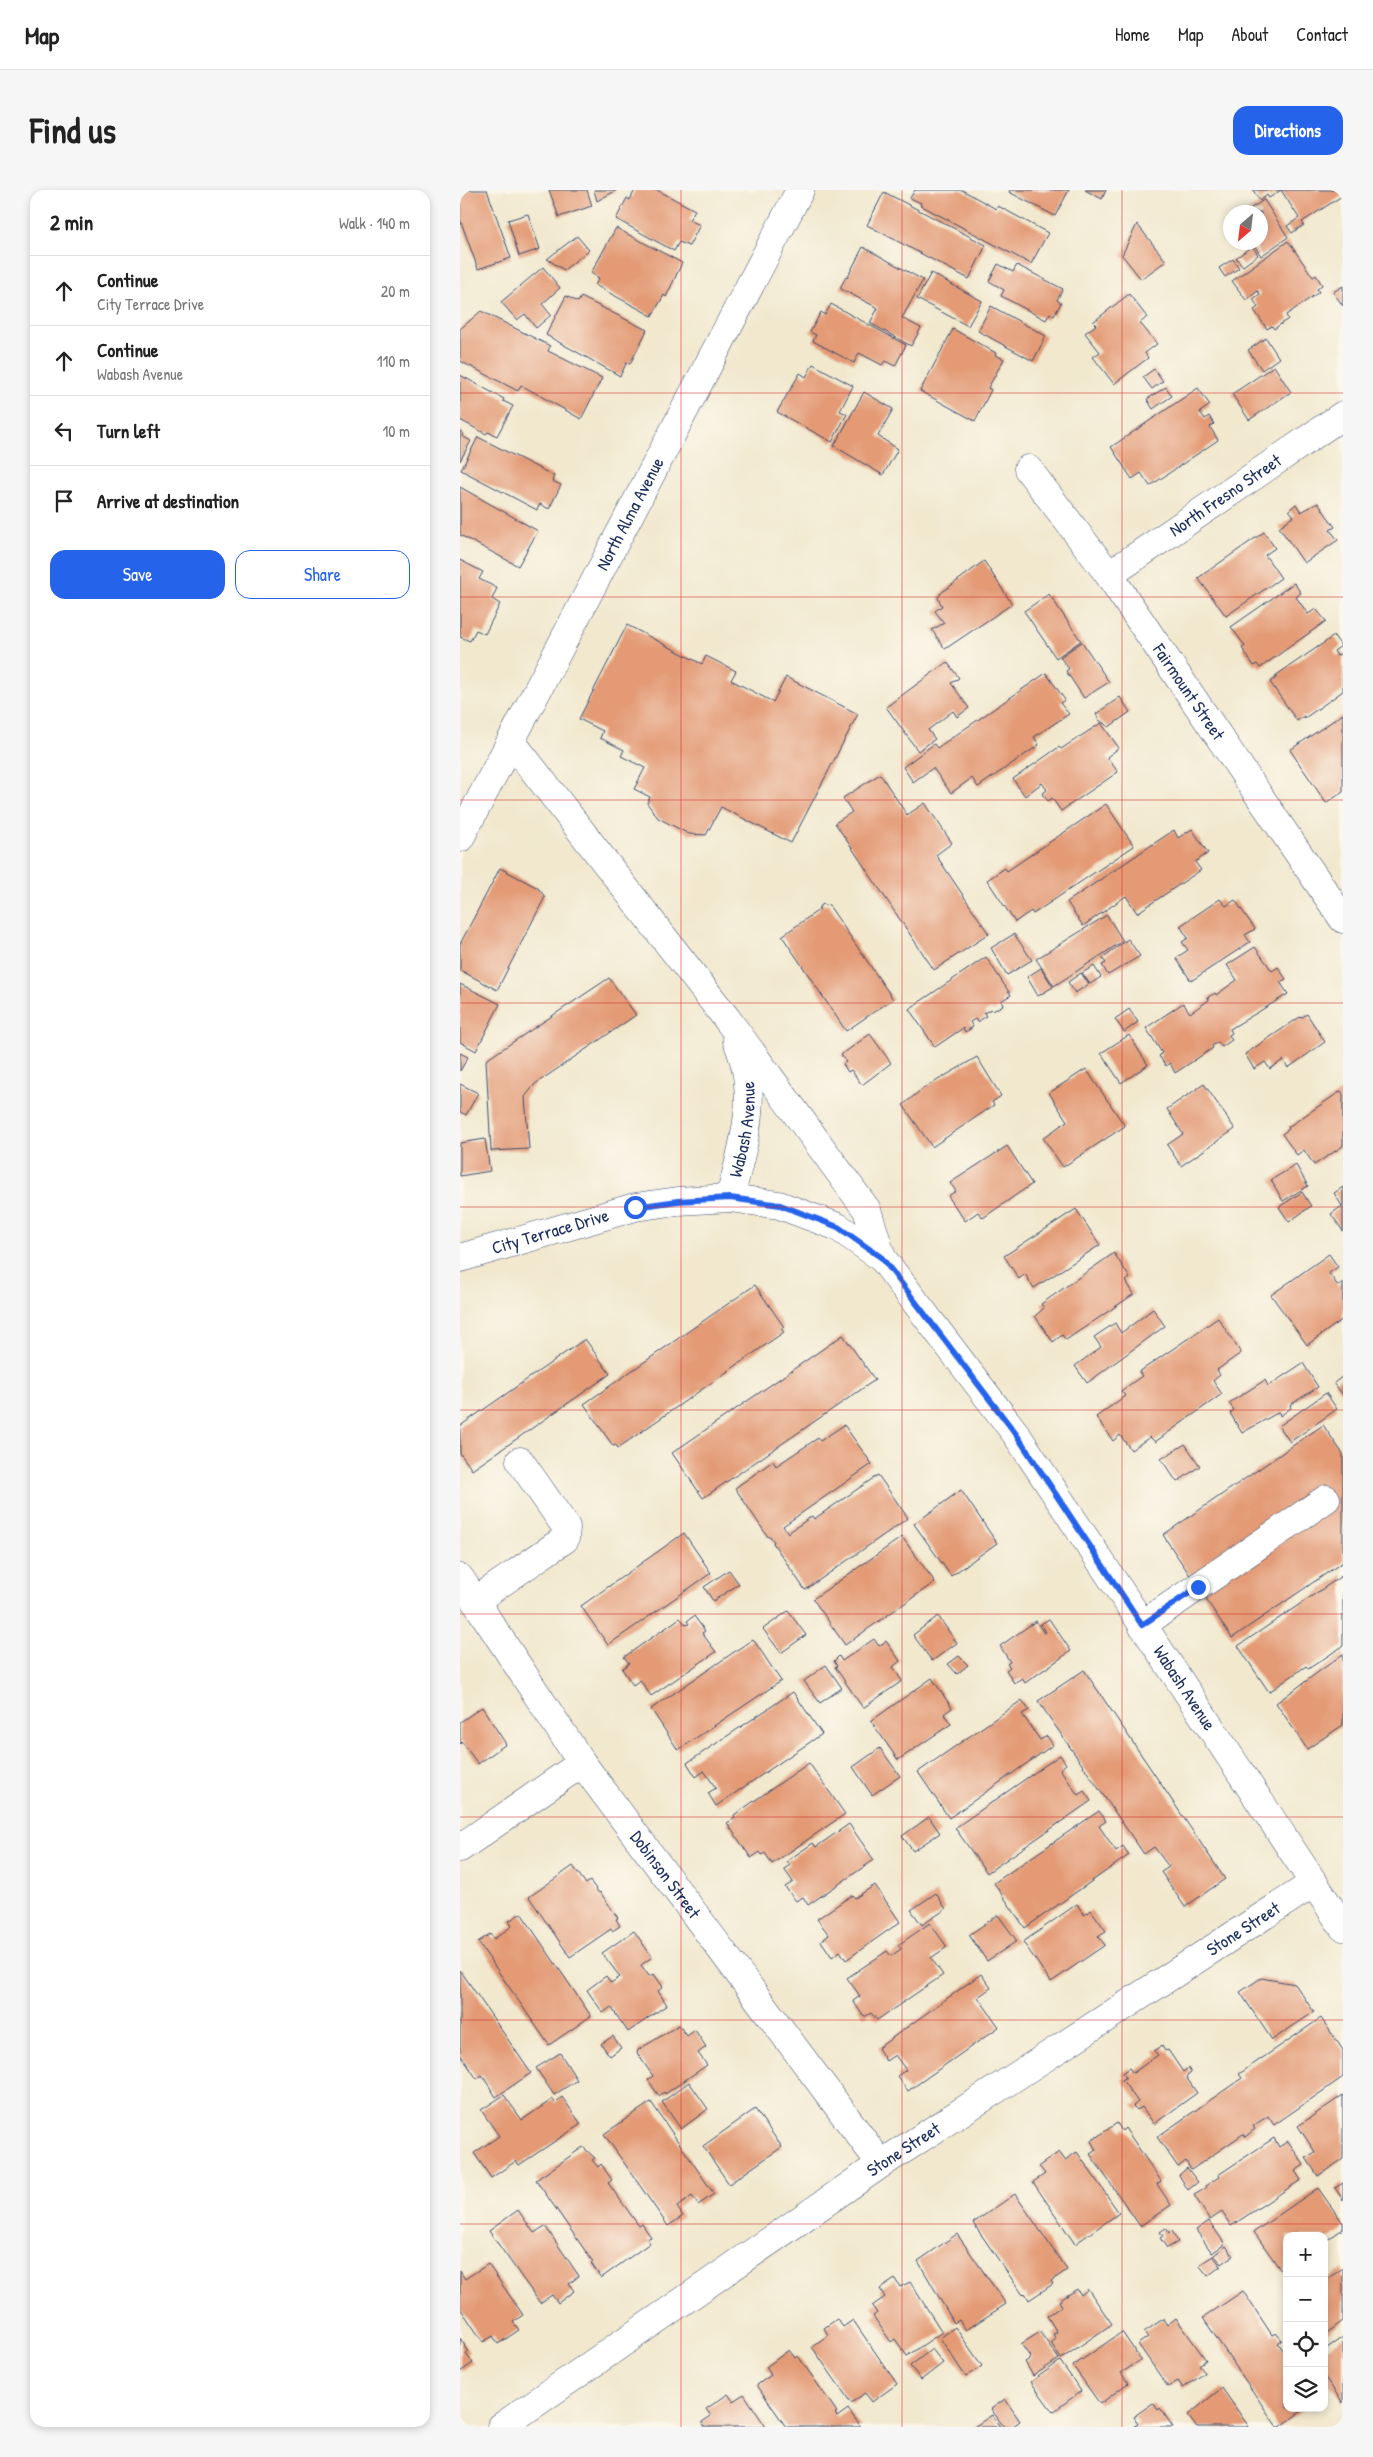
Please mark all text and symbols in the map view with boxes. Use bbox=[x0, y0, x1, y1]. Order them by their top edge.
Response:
text: Map bbox=[25, 19, 59, 51]
text: Home bbox=[1115, 22, 1150, 47]
text: Map bbox=[1178, 22, 1203, 47]
text: About bbox=[1231, 22, 1268, 47]
text: Contact bbox=[1296, 22, 1348, 47]
button: Directions bbox=[1233, 106, 1343, 155]
text: Find us bbox=[30, 107, 116, 154]
north arrow bbox=[1223, 205, 1268, 250]
text: 2 min bbox=[50, 208, 93, 237]
text: Walk · 140 m bbox=[339, 212, 410, 234]
text: Continue bbox=[97, 267, 158, 293]
icon: ahead bbox=[50, 277, 78, 305]
text: 20 m bbox=[381, 280, 410, 302]
text: City Terrace Drive bbox=[97, 293, 204, 315]
text: Continue bbox=[97, 337, 158, 363]
icon: ahead bbox=[50, 347, 78, 375]
text: 110 m bbox=[377, 350, 410, 372]
text: Wabash Avenue bbox=[97, 363, 183, 385]
icon: left bbox=[50, 417, 78, 445]
text: Turn left bbox=[97, 418, 160, 444]
text: 10 m bbox=[382, 420, 410, 442]
street label: North Fresno Street bbox=[1164, 447, 1287, 542]
street label: North Alma Avenue bbox=[590, 453, 670, 575]
icon: arrive bbox=[50, 487, 78, 515]
text: Arrive at destination bbox=[97, 488, 239, 514]
button: Save bbox=[50, 550, 225, 599]
button: Share bbox=[235, 550, 410, 599]
street label: Fairmount Street bbox=[1147, 638, 1231, 746]
street label: Wabash Avenue bbox=[723, 1081, 761, 1180]
route start bbox=[624, 1196, 647, 1219]
street label: City Terrace Drive bbox=[489, 1202, 612, 1260]
route end bbox=[1187, 1576, 1210, 1599]
street label: Wabash Avenue bbox=[1148, 1640, 1222, 1735]
street label: Dobinson Street bbox=[625, 1825, 707, 1924]
street label: Stone Street bbox=[1201, 1895, 1285, 1962]
street label: Stone Street bbox=[862, 2115, 946, 2182]
map controls bbox=[1283, 2232, 1328, 2412]
button: + bbox=[1283, 2232, 1328, 2277]
button: − bbox=[1283, 2277, 1328, 2322]
button: locate bbox=[1283, 2322, 1328, 2367]
button: layers bbox=[1283, 2367, 1328, 2412]

